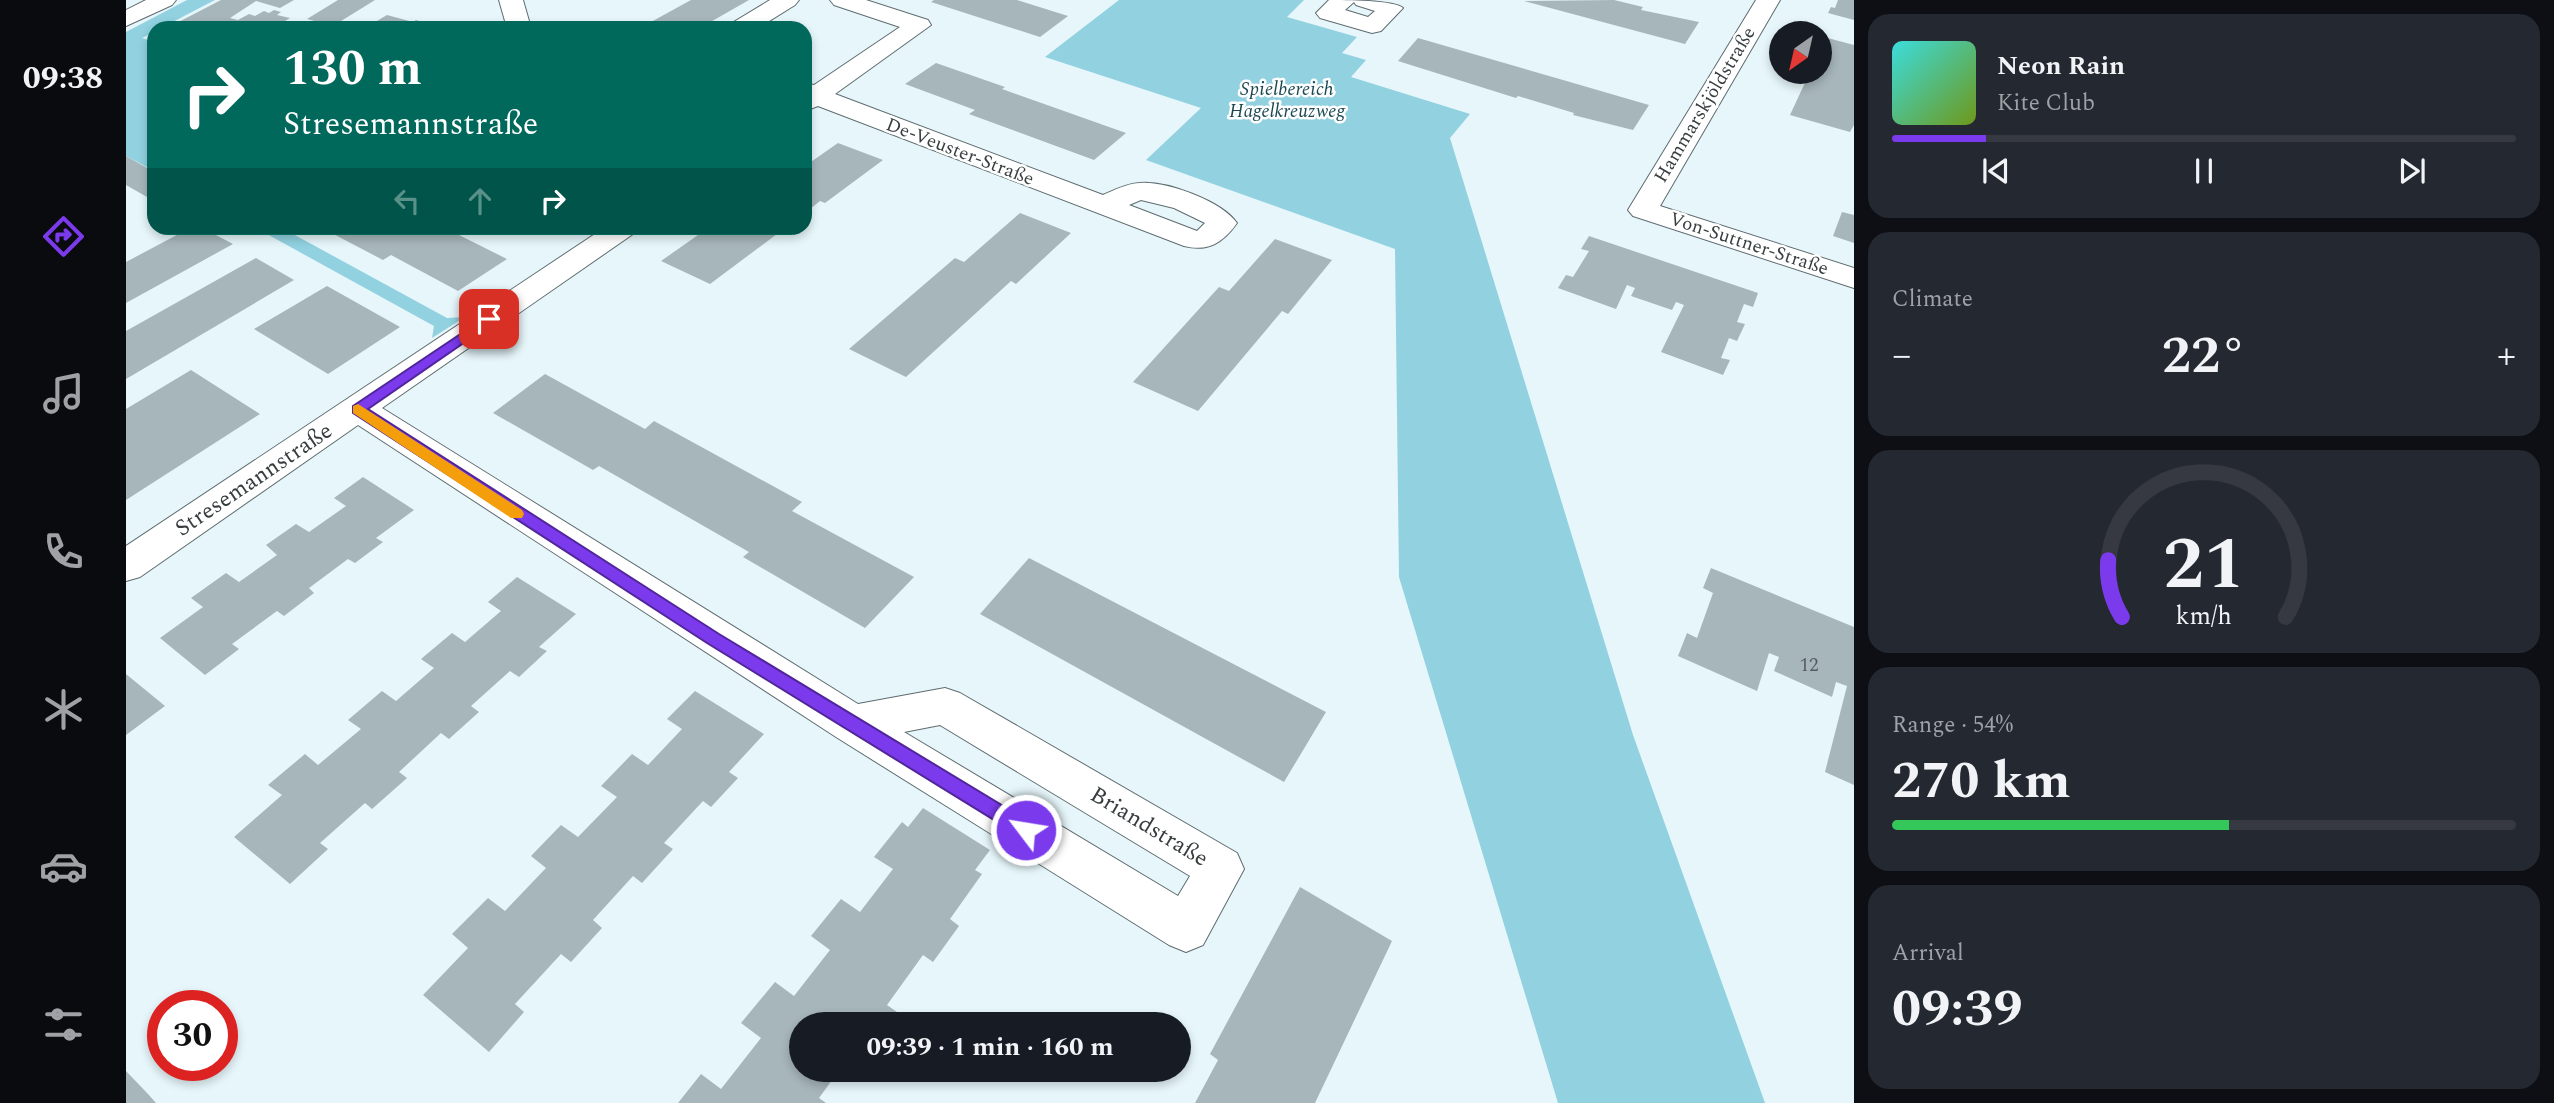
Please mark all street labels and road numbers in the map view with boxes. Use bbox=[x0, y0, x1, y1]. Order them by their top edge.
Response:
street label: Hammarskjöldstraße bbox=[1647, 21, 1763, 189]
street label: De-Veuster-Straße bbox=[882, 110, 1038, 194]
street label: Von-Suttner-Straße bbox=[1666, 205, 1832, 283]
street label: Stresemannstraße bbox=[168, 414, 340, 546]
street label: Briandstraße bbox=[1083, 778, 1215, 876]

